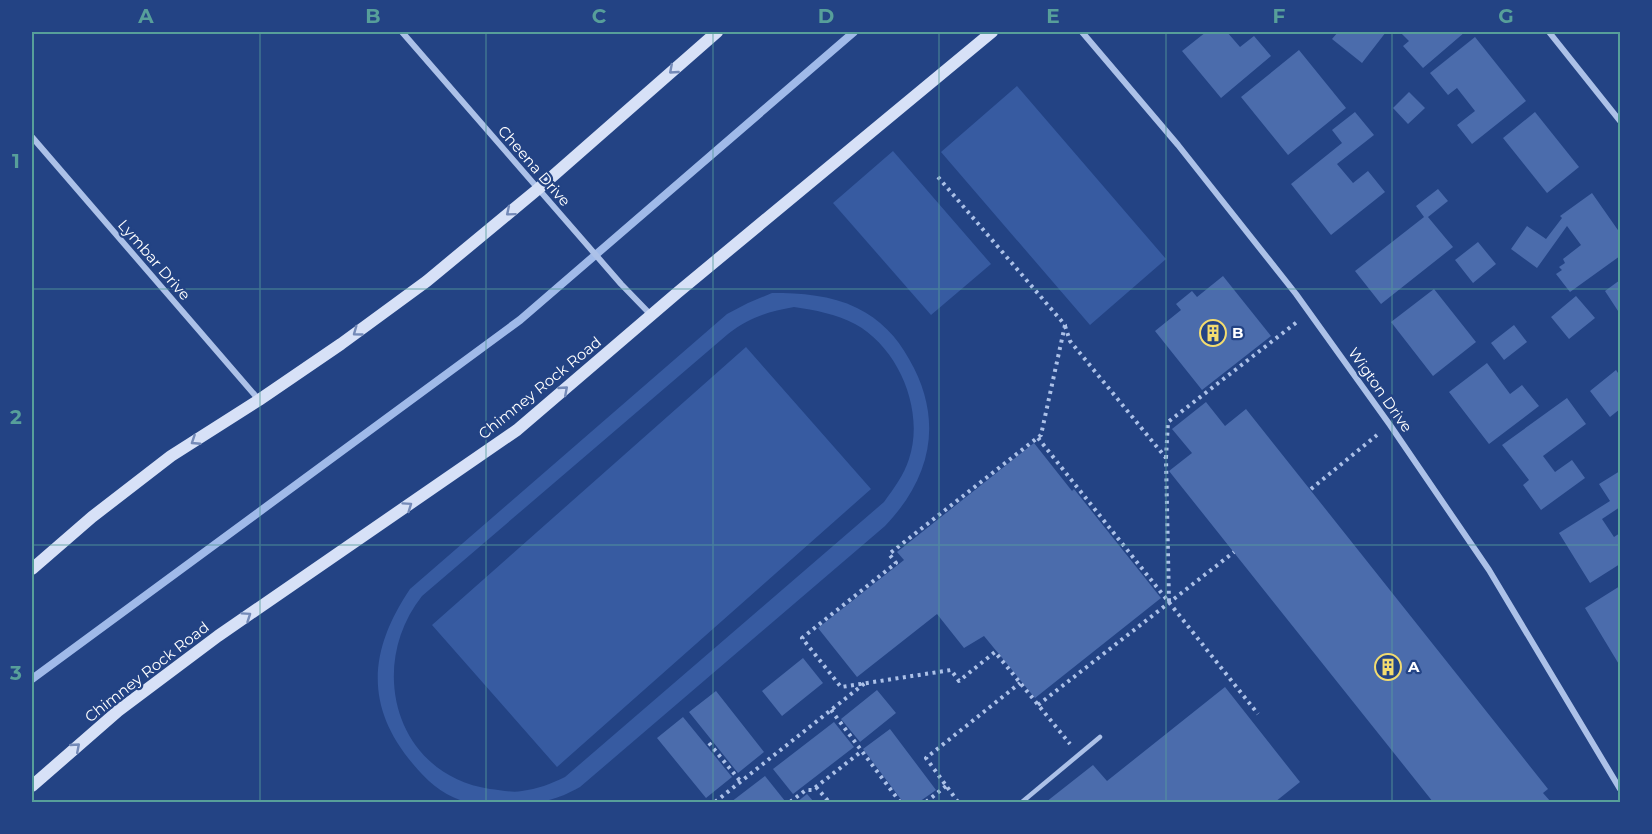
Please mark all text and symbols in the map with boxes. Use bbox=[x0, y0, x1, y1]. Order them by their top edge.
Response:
text: A bbox=[137, 4, 154, 28]
text: B bbox=[365, 4, 381, 28]
text: C bbox=[592, 4, 607, 28]
text: D bbox=[818, 4, 834, 28]
text: E bbox=[1046, 4, 1060, 28]
text: F bbox=[1273, 4, 1286, 28]
text: G bbox=[1498, 4, 1514, 28]
one-way arrow bbox=[669, 63, 680, 74]
street label: Cheena Drive bbox=[494, 121, 575, 210]
text: 1 bbox=[12, 149, 20, 173]
one-way arrow bbox=[506, 205, 517, 216]
street label: Lymbar Drive bbox=[114, 215, 195, 304]
building icon: B bbox=[1198, 318, 1228, 348]
place label: B bbox=[1232, 323, 1243, 342]
one-way arrow bbox=[352, 325, 363, 336]
street label: Chimney Rock Road bbox=[474, 332, 605, 443]
street label: Wigton Drive bbox=[1344, 344, 1417, 436]
one-way arrow bbox=[557, 386, 568, 397]
text: 2 bbox=[10, 405, 22, 429]
one-way arrow bbox=[190, 433, 201, 444]
one-way arrow bbox=[402, 502, 413, 513]
one-way arrow bbox=[240, 612, 251, 623]
street label: Chimney Rock Road bbox=[81, 617, 213, 726]
building icon: A bbox=[1373, 652, 1403, 682]
place label: A bbox=[1407, 657, 1420, 676]
text: 3 bbox=[9, 661, 22, 685]
one-way arrow bbox=[69, 743, 80, 754]

